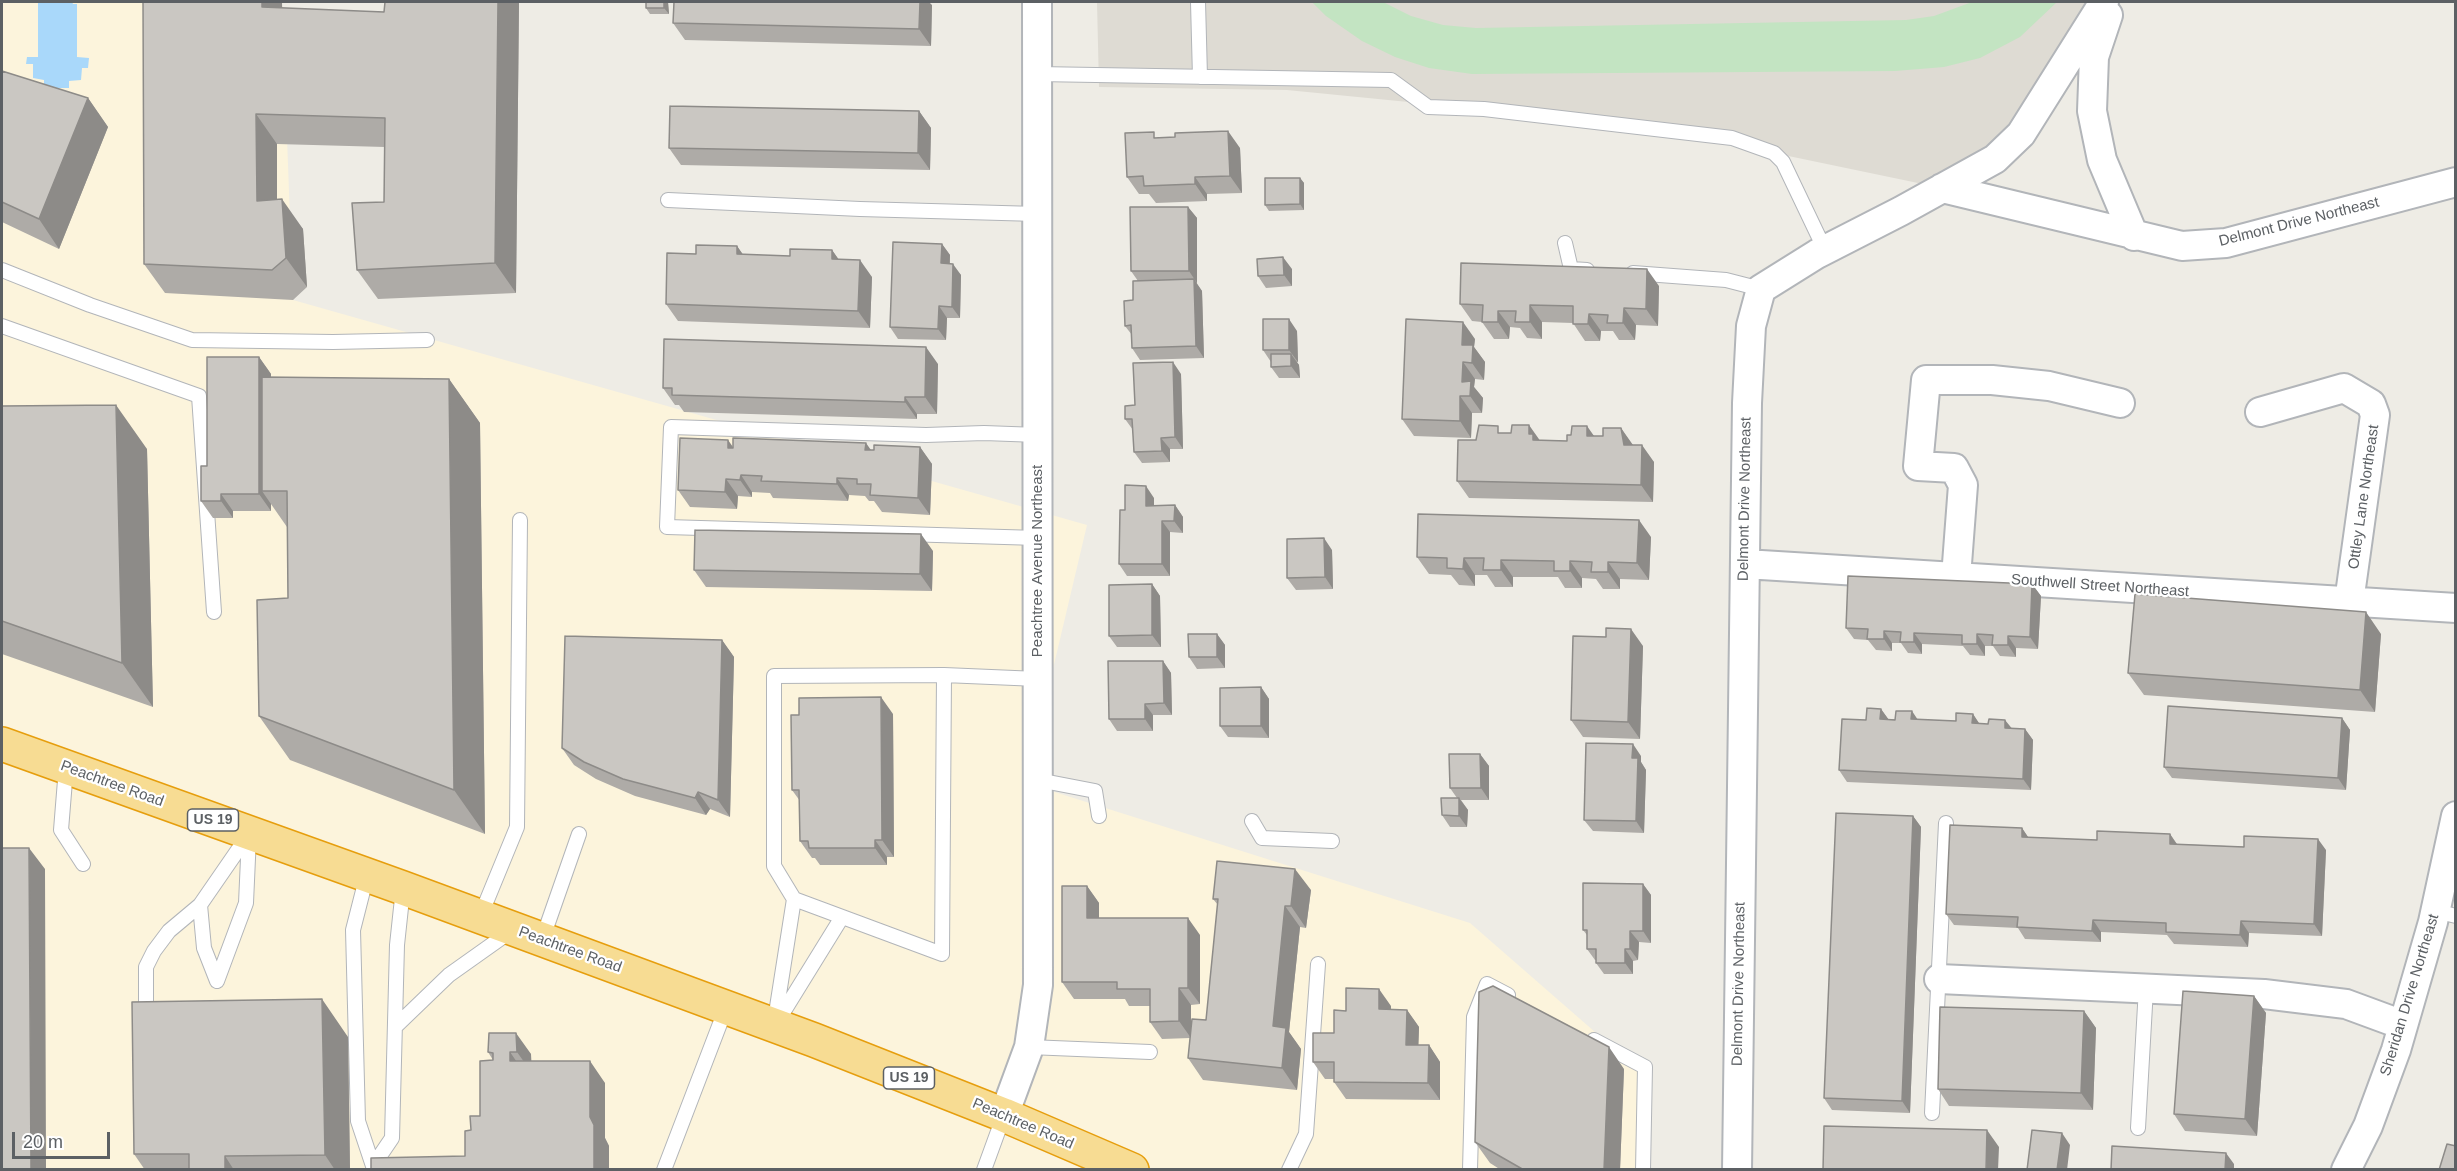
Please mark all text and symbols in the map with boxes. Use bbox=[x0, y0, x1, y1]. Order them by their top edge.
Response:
street label: Delmont Drive Northeast bbox=[2217, 193, 2381, 251]
street label: Delmont Drive Northeast bbox=[1735, 417, 1755, 581]
street label: Ottley Lane Northeast bbox=[2345, 424, 2383, 570]
street label: Peachtree Avenue Northeast bbox=[1029, 465, 1047, 657]
street label: Southwell Street Northeast bbox=[2010, 571, 2190, 601]
street label: Peachtree Road bbox=[58, 757, 166, 811]
road number: US 19 bbox=[188, 809, 238, 831]
street label: Delmont Drive Northeast bbox=[1729, 902, 1749, 1066]
street label: Sheridan Drive Northeast bbox=[2377, 912, 2443, 1078]
street label: Peachtree Road bbox=[516, 923, 624, 977]
road number: US 19 bbox=[884, 1067, 934, 1089]
street label: Peachtree Road bbox=[970, 1095, 1076, 1153]
scale bar bbox=[15, 1120, 112, 1158]
text: 20 m bbox=[23, 1132, 63, 1152]

